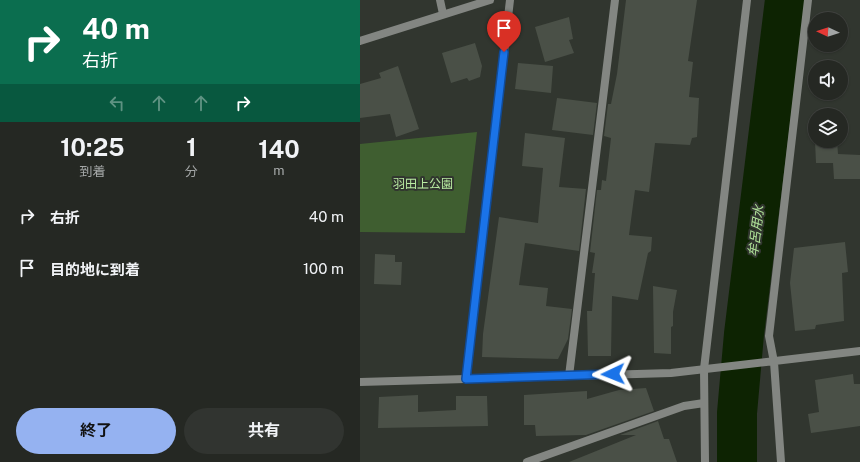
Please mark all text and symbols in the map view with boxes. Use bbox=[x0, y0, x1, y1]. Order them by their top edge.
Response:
pin bbox=[487, 11, 521, 52]
text: 40 m bbox=[82, 12, 150, 45]
north arrow bbox=[808, 12, 848, 52]
map controls bbox=[808, 12, 848, 148]
icon: right bbox=[16, 16, 68, 68]
icon: arrive bbox=[493, 17, 515, 39]
text: 右折 bbox=[82, 50, 118, 71]
button: sound bbox=[808, 60, 848, 100]
icon: left bbox=[106, 92, 128, 114]
icon: ahead bbox=[148, 92, 170, 114]
icon: ahead bbox=[190, 92, 212, 114]
icon: right bbox=[232, 92, 254, 114]
button: layers bbox=[808, 108, 848, 148]
text: 10:25 bbox=[60, 133, 124, 161]
text: 1 bbox=[186, 133, 196, 161]
text: 140 bbox=[258, 135, 300, 163]
text: m bbox=[273, 163, 285, 178]
text: 到着 bbox=[79, 164, 105, 179]
text: 分 bbox=[185, 164, 198, 179]
park label: 羽田上公園 bbox=[393, 177, 453, 191]
water label: 牟呂用水 bbox=[745, 202, 767, 258]
icon: right bbox=[16, 205, 38, 227]
text: 40 m bbox=[309, 208, 344, 225]
text: 右折 bbox=[50, 209, 80, 226]
icon: arrive bbox=[16, 257, 38, 279]
text: 100 m bbox=[303, 260, 344, 277]
text: 目的地に到着 bbox=[50, 261, 140, 278]
position arrow bbox=[592, 353, 634, 395]
button: 終了 bbox=[16, 408, 176, 454]
button: 共有 bbox=[184, 408, 344, 454]

